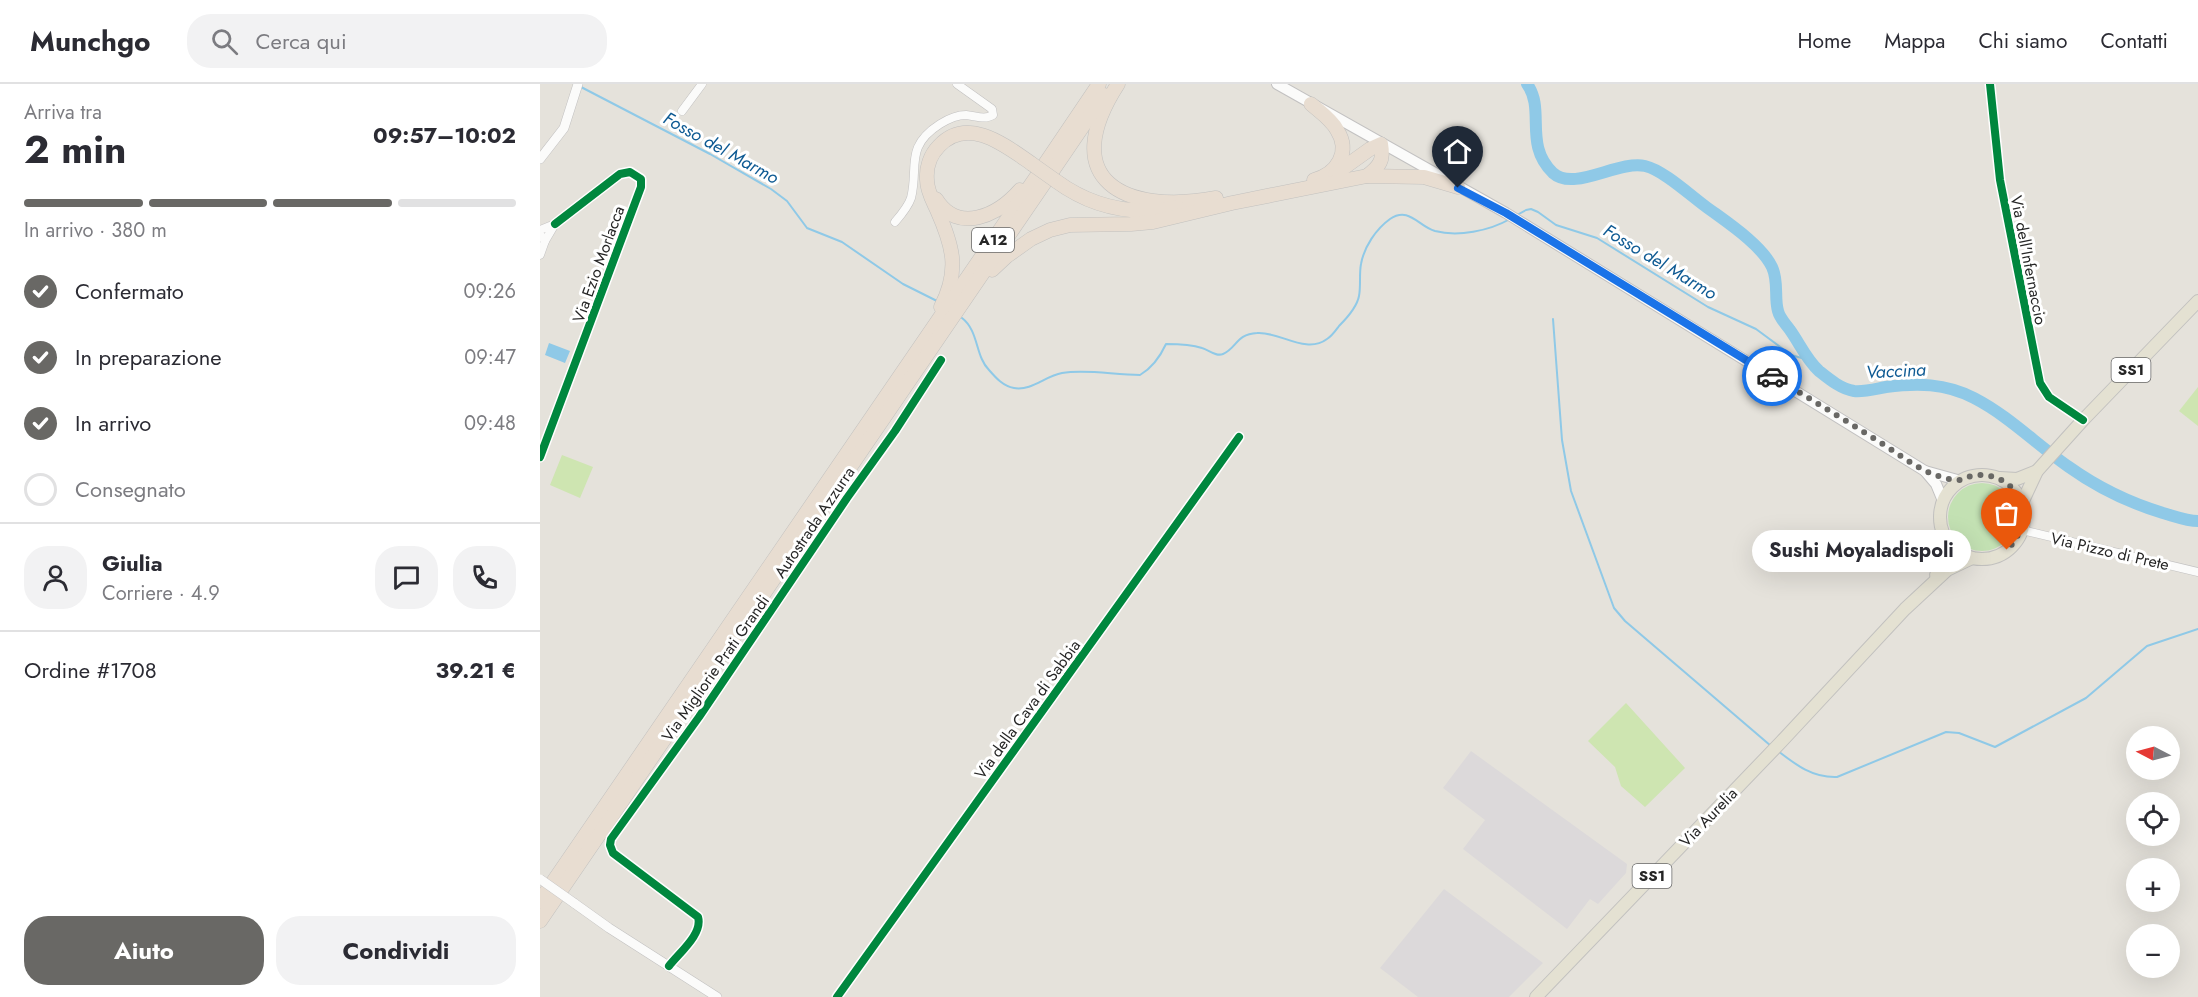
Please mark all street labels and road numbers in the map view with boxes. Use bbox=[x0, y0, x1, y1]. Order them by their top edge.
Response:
street label: Via dell'Infernaccio bbox=[2005, 193, 2052, 327]
street label: Via Ezio Morlacca bbox=[567, 203, 630, 326]
road number: A12 bbox=[972, 228, 1014, 252]
road number: SS1 bbox=[2112, 358, 2150, 382]
street label: Autostrada Azzurra bbox=[769, 462, 860, 583]
street label: Via Pizzo di Prete bbox=[2048, 527, 2171, 576]
street label: Via Migliorie Prati Grandi bbox=[656, 590, 775, 746]
street label: Via della Cava di Sabbia bbox=[969, 635, 1086, 784]
street label: Via Aurelia bbox=[1674, 782, 1743, 852]
road number: SS1 bbox=[1632, 864, 1672, 888]

